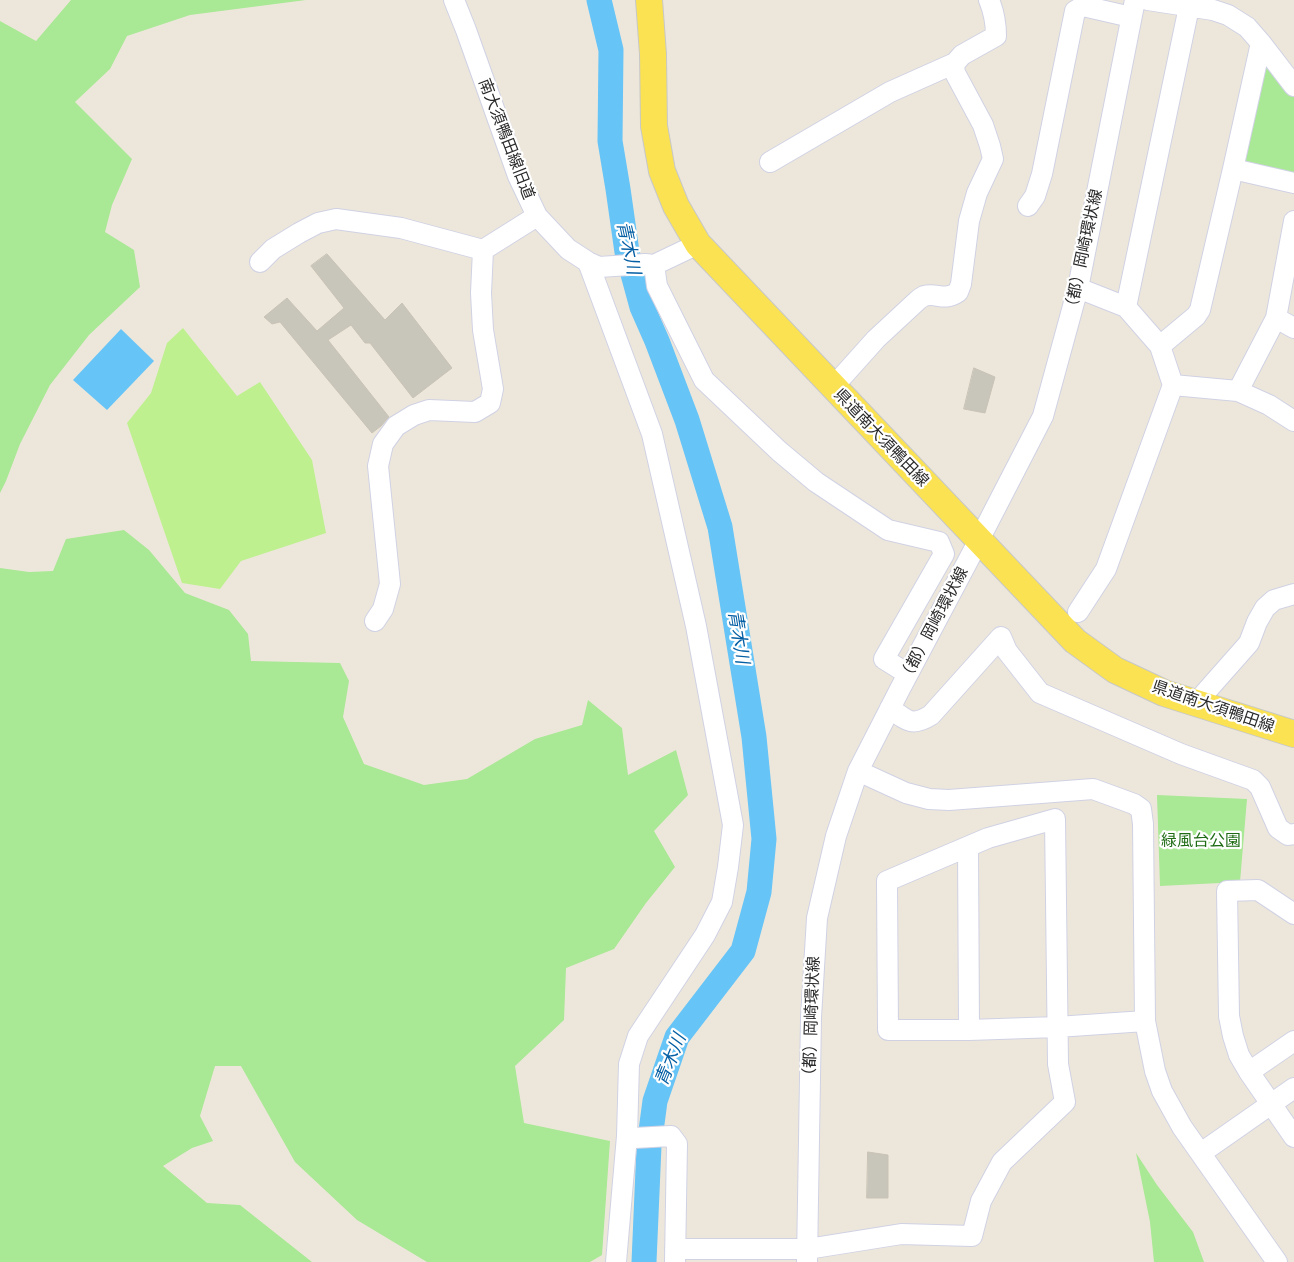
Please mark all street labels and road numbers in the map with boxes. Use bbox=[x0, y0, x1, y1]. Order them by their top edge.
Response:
street label: 南大須鴨田線旧道 bbox=[474, 76, 538, 202]
street label: （都）岡崎環状線 bbox=[1061, 187, 1107, 317]
street label: 県道南大須鴨田線 bbox=[830, 385, 932, 491]
street label: （都）岡崎環状線 bbox=[895, 564, 973, 686]
street label: 県道南大須鴨田線 bbox=[1149, 677, 1277, 737]
street label: （都）岡崎環状線 bbox=[800, 956, 824, 1084]

